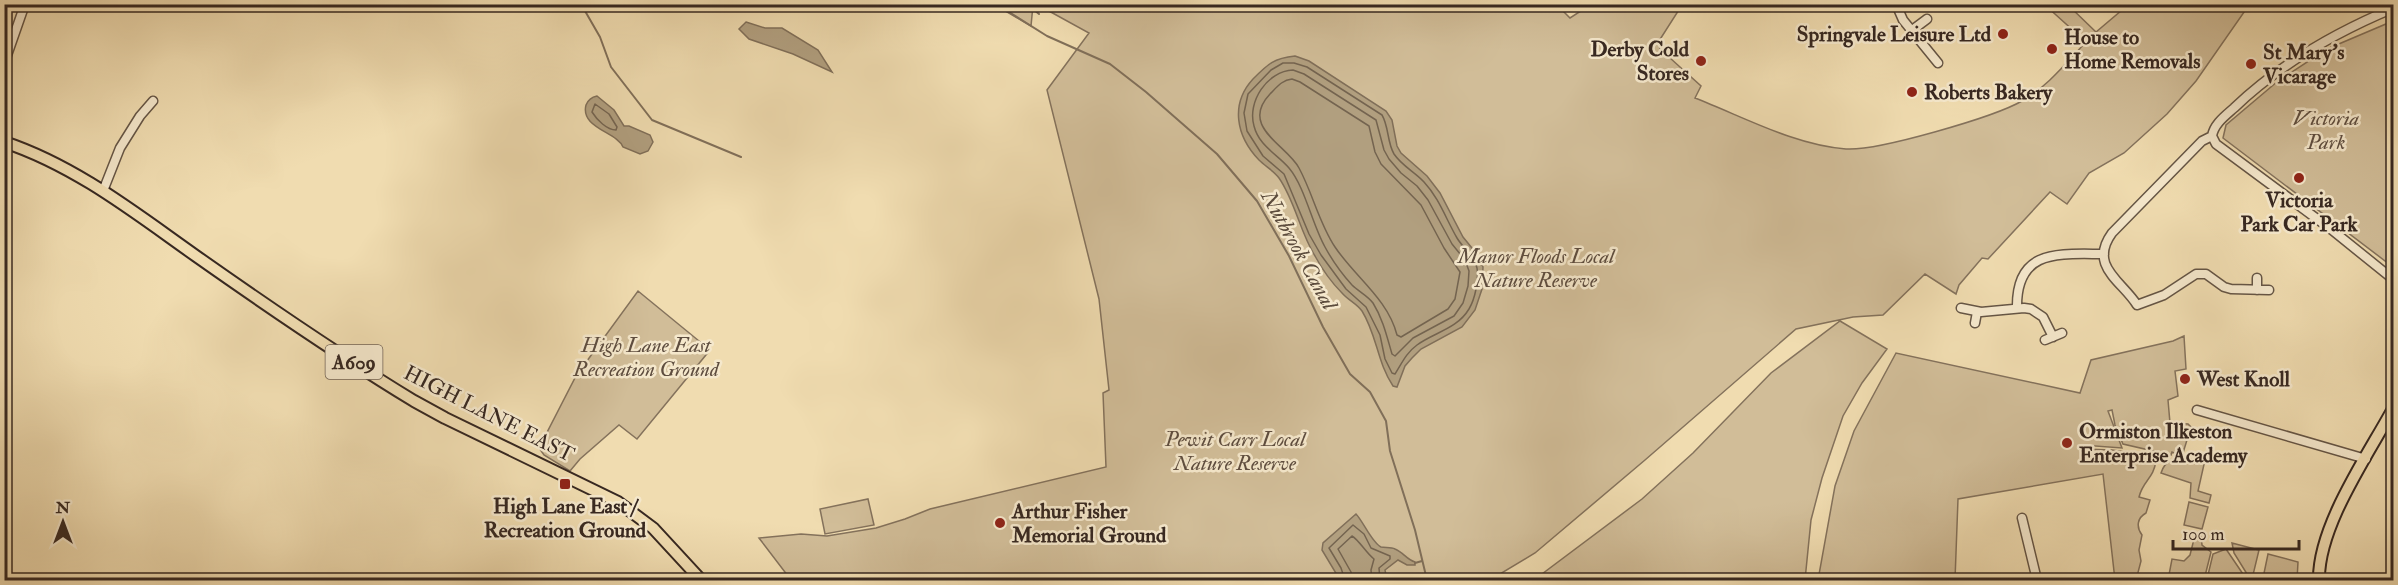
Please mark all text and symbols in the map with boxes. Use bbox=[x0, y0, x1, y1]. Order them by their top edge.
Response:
place label: Springvale Leisure Ltd bbox=[1797, 21, 1992, 48]
place label: House to Home Removals bbox=[2064, 24, 2200, 75]
marker: Springvale Leisure Ltd bbox=[1996, 27, 2010, 41]
place label: Derby Cold Stores bbox=[1590, 36, 1690, 87]
place label: St Mary's Vicarage bbox=[2262, 39, 2344, 90]
marker: House to Home Removals bbox=[2045, 42, 2059, 56]
marker: Derby Cold Stores bbox=[1694, 54, 1708, 68]
marker: St Mary's Vicarage bbox=[2244, 57, 2258, 71]
place label: Roberts Bakery bbox=[1924, 79, 2053, 106]
marker: Roberts Bakery bbox=[1905, 85, 1919, 99]
park label: Victoria Park bbox=[2293, 105, 2360, 156]
marker: Victoria Park Car Park bbox=[2292, 171, 2306, 185]
water label: Nutbrook Canal bbox=[1254, 184, 1344, 316]
place label: Victoria Park Car Park bbox=[2240, 187, 2358, 238]
park label: Manor Floods Local Nature Reserve bbox=[1456, 243, 1616, 294]
park label: High Lane East Recreation Ground bbox=[572, 332, 720, 383]
road number: A609 bbox=[326, 345, 382, 379]
street label: HIGH LANE EAST bbox=[399, 359, 579, 469]
place label: West Knoll bbox=[2196, 366, 2291, 393]
marker: West Knoll bbox=[2178, 372, 2192, 386]
place label: Ormiston Ilkeston Enterprise Academy bbox=[2079, 418, 2248, 469]
park label: Pewit Carr Local Nature Reserve bbox=[1164, 426, 1307, 477]
marker: Ormiston Ilkeston Enterprise Academy bbox=[2060, 436, 2074, 450]
marker: High Lane East / Recreation Ground bbox=[558, 477, 572, 491]
north arrow bbox=[33, 492, 93, 552]
place label: High Lane East / Recreation Ground bbox=[484, 493, 647, 544]
text: N bbox=[55, 498, 71, 518]
place label: Arthur Fisher Memorial Ground bbox=[1011, 498, 1167, 549]
scale bar bbox=[2173, 513, 2299, 551]
marker: Arthur Fisher Memorial Ground bbox=[993, 516, 1007, 530]
text: 100 m bbox=[2182, 523, 2225, 546]

